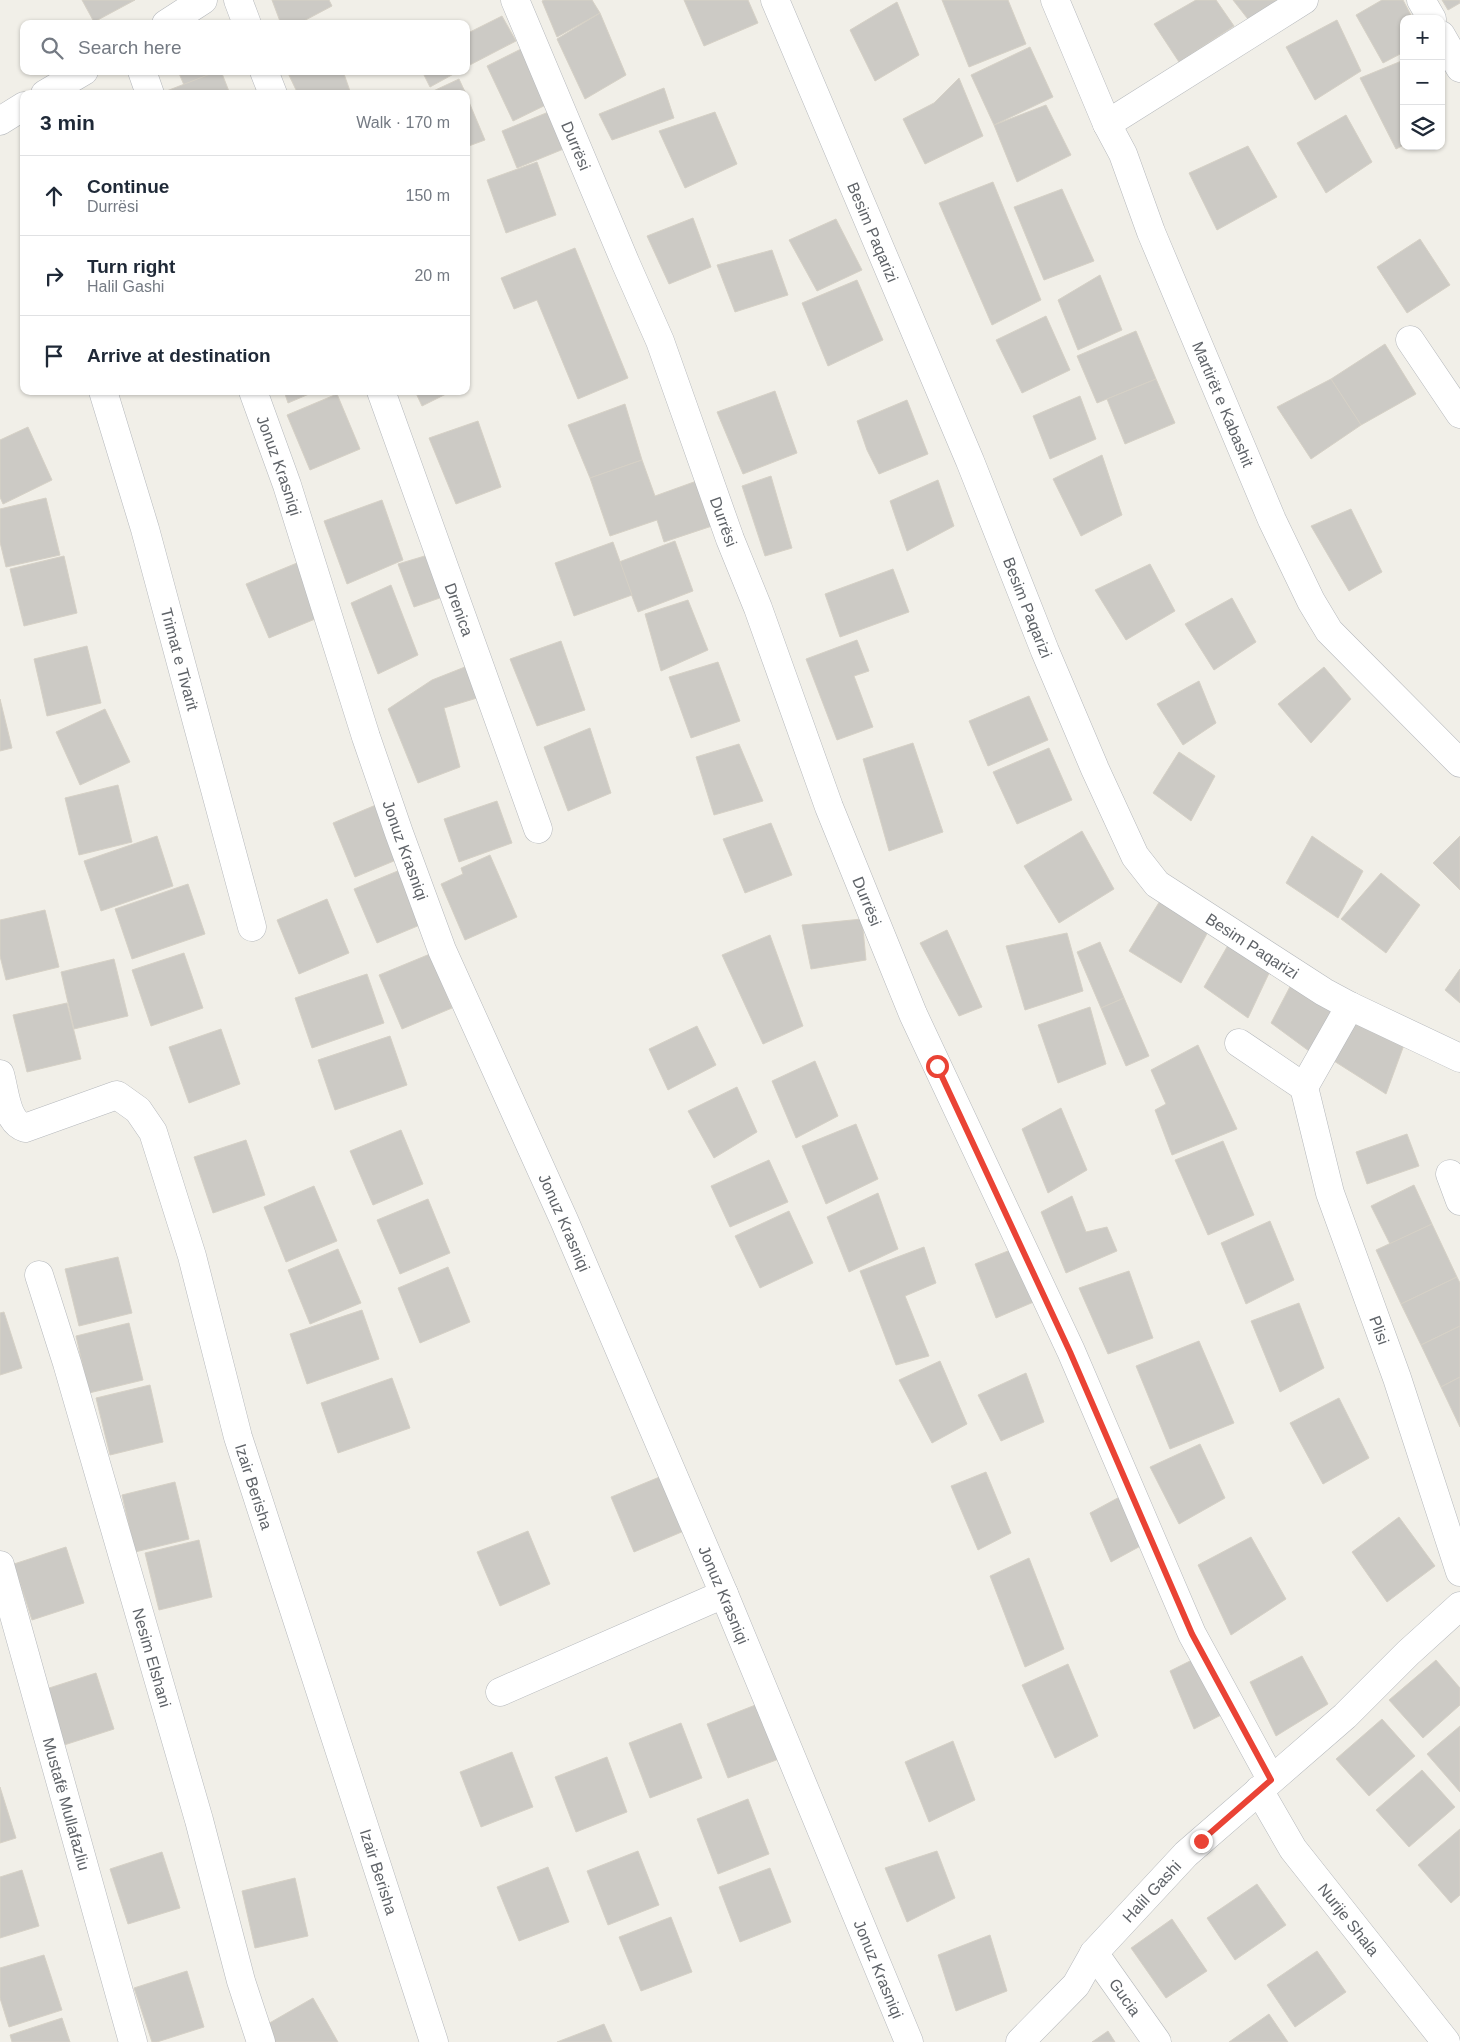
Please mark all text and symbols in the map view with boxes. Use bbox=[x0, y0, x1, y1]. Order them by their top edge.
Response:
map controls bbox=[1400, 15, 1445, 150]
button: + bbox=[1400, 15, 1445, 60]
search box bbox=[20, 20, 470, 75]
icon: search bbox=[38, 34, 66, 62]
text: Search here bbox=[78, 37, 182, 58]
button: − bbox=[1400, 60, 1445, 105]
button: layers bbox=[1400, 105, 1445, 150]
text: 3 min bbox=[40, 111, 95, 134]
text: Walk · 170 m bbox=[356, 114, 450, 131]
street label: Durrësi bbox=[558, 119, 594, 173]
text: Continue bbox=[87, 176, 169, 197]
street label: Besim Paqarizi bbox=[845, 180, 902, 285]
icon: ahead bbox=[40, 182, 68, 210]
text: 150 m bbox=[406, 187, 450, 204]
text: Durrësi bbox=[87, 198, 139, 215]
text: Turn right bbox=[87, 256, 175, 277]
icon: right bbox=[40, 262, 68, 290]
text: 20 m bbox=[414, 267, 450, 284]
text: Halil Gashi bbox=[87, 278, 164, 295]
street label: Martirët e Kabashit bbox=[1189, 339, 1257, 470]
icon: arrive bbox=[40, 342, 68, 370]
text: Arrive at destination bbox=[87, 345, 271, 366]
street label: Jonuz Krasniqi bbox=[254, 413, 305, 518]
street label: Durrësi bbox=[707, 494, 741, 549]
street label: Besim Paqarizi bbox=[1000, 555, 1055, 660]
street label: Drenica bbox=[442, 581, 477, 638]
street label: Trimat e Tivarit bbox=[158, 606, 202, 713]
street label: Jonuz Krasniqi bbox=[380, 798, 431, 903]
street label: Durrësi bbox=[850, 874, 885, 928]
street label: Besim Paqarizi bbox=[1203, 910, 1302, 982]
route start bbox=[926, 1055, 949, 1078]
street label: Jonuz Krasniqi bbox=[536, 1171, 593, 1274]
street label: Plisi bbox=[1367, 1313, 1393, 1347]
street label: Izair Berisha bbox=[232, 1442, 276, 1532]
street label: Jonuz Krasniqi bbox=[696, 1543, 752, 1646]
street label: Nesim Elshani bbox=[130, 1606, 174, 1709]
street label: Mustafë Mullafazliu bbox=[40, 1736, 93, 1872]
street label: Izair Berisha bbox=[357, 1827, 401, 1917]
route end bbox=[1190, 1830, 1213, 1853]
street label: Halil Gashi bbox=[1119, 1857, 1184, 1925]
street label: Nurije Shala bbox=[1315, 1880, 1383, 1959]
street label: Jonuz Krasniqi bbox=[851, 1917, 907, 2021]
street label: Gucia bbox=[1106, 1975, 1144, 2019]

